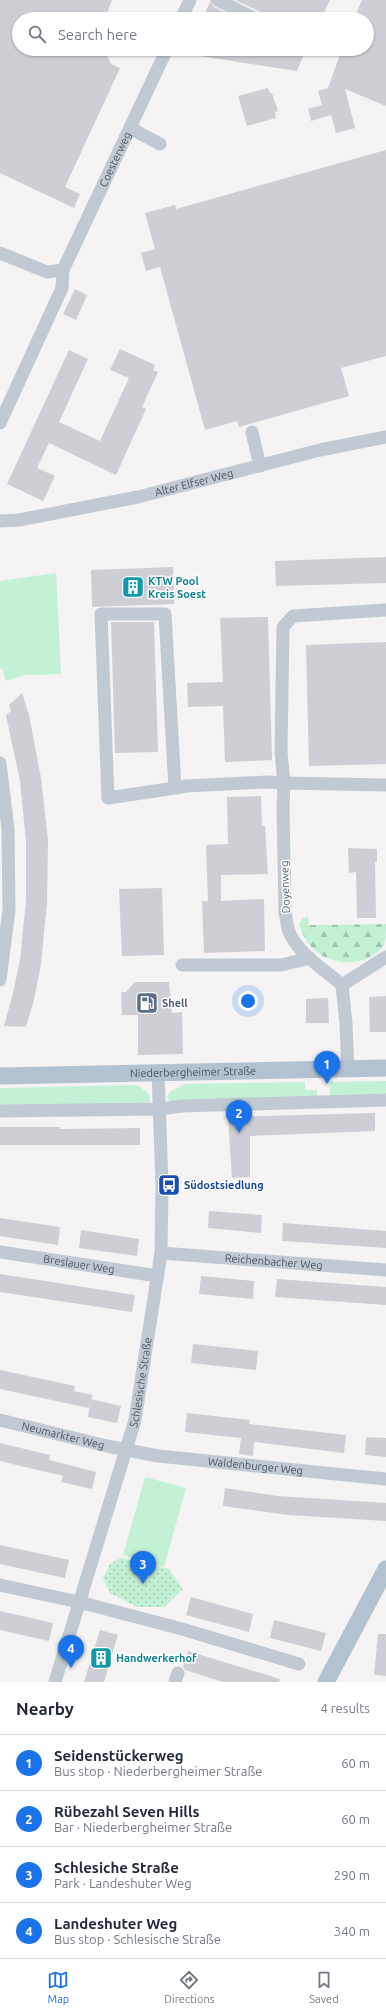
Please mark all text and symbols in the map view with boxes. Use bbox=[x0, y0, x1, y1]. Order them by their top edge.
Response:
search box bbox=[12, 12, 374, 56]
icon: search bbox=[26, 23, 48, 45]
text: Search here bbox=[58, 26, 137, 43]
street label: Coesterweg bbox=[97, 130, 133, 189]
street label: Alter Elfser Weg bbox=[154, 467, 234, 498]
building icon: KTW Pool Kreis Soest bbox=[120, 574, 146, 600]
place label: KTW Pool Kreis Soest bbox=[148, 575, 206, 600]
street label: Doyenweg bbox=[278, 860, 292, 914]
fuel station icon: Shell bbox=[134, 990, 160, 1016]
your location bbox=[238, 991, 258, 1011]
place label: Shell bbox=[162, 997, 188, 1009]
pin: 1 bbox=[314, 1051, 340, 1084]
street label: Niederbergheimer Straße bbox=[130, 1065, 256, 1079]
pin: 2 bbox=[226, 1100, 252, 1133]
bus stop icon: Südostsiedlung bbox=[156, 1172, 182, 1198]
place label: Südostsiedlung bbox=[184, 1179, 264, 1191]
street label: Reichenbacher Weg bbox=[224, 1252, 323, 1271]
street label: Breslauer Weg bbox=[43, 1253, 116, 1275]
street label: Schlesische Straße bbox=[127, 1336, 154, 1429]
street label: Neumarkter Weg bbox=[21, 1420, 106, 1451]
street label: Waldenburger Weg bbox=[207, 1455, 304, 1477]
pin: 3 bbox=[130, 1551, 156, 1584]
pin: 4 bbox=[58, 1635, 84, 1668]
building icon: Handwerkerhof bbox=[88, 1645, 114, 1671]
place label: Handwerkerhof bbox=[116, 1652, 197, 1664]
text: Nearby bbox=[16, 1699, 74, 1718]
text: 4 results bbox=[320, 1701, 370, 1715]
text: Seidenstückerweg bbox=[54, 1747, 184, 1764]
text: 1 bbox=[25, 1756, 33, 1770]
text: 60 m bbox=[341, 1756, 370, 1770]
text: Bus stop · Niederbergheimer Straße bbox=[54, 1764, 262, 1778]
text: Rübezahl Seven Hills bbox=[54, 1803, 200, 1820]
text: 2 bbox=[25, 1812, 33, 1826]
text: 60 m bbox=[341, 1812, 370, 1826]
text: Bar · Niederbergheimer Straße bbox=[54, 1820, 232, 1834]
text: Schlesiche Straße bbox=[54, 1859, 179, 1876]
text: 3 bbox=[25, 1868, 33, 1882]
text: 290 m bbox=[334, 1868, 370, 1882]
text: Park · Landeshuter Weg bbox=[54, 1876, 192, 1890]
text: Landeshuter Weg bbox=[54, 1915, 177, 1932]
text: 4 bbox=[25, 1924, 33, 1938]
text: 340 m bbox=[334, 1924, 370, 1938]
text: Bus stop · Schlesische Straße bbox=[54, 1932, 221, 1946]
tab: Map bbox=[47, 1969, 69, 2005]
tab: Directions bbox=[164, 1969, 215, 2005]
tab: Saved bbox=[309, 1969, 339, 2005]

